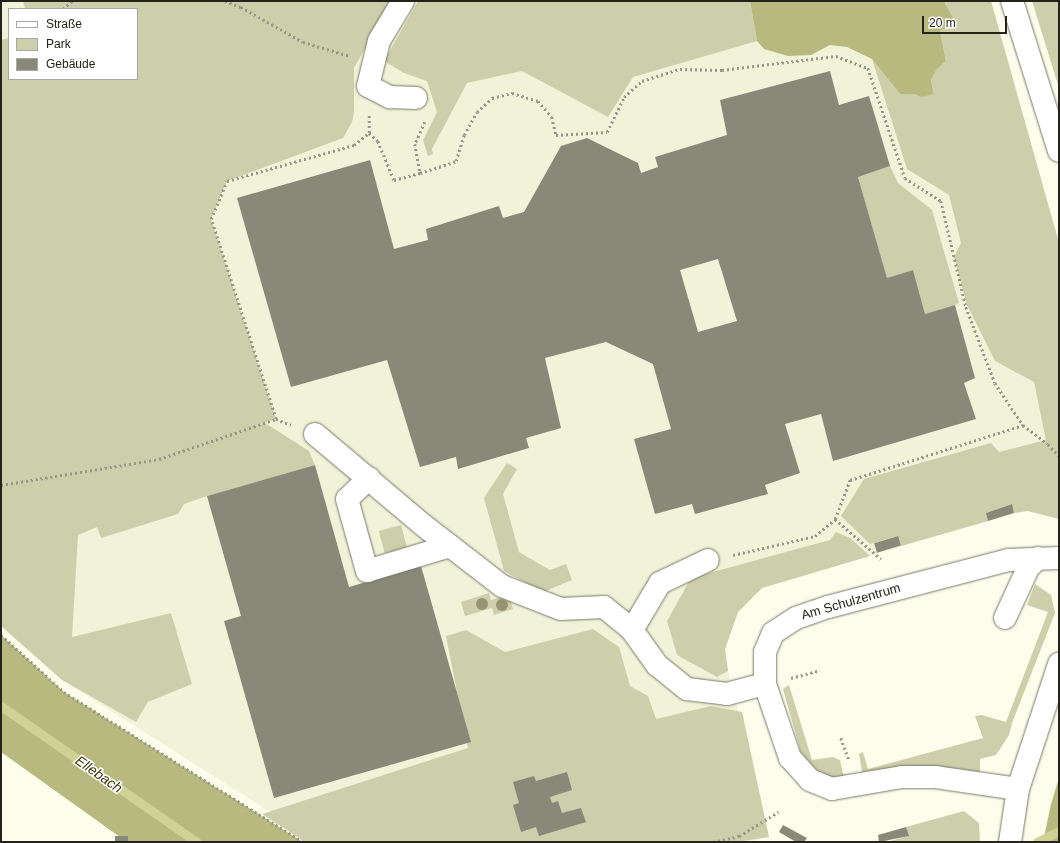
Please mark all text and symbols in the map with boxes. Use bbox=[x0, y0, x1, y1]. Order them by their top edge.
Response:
legend bbox=[8, 8, 138, 80]
scale bar bbox=[924, 8, 1009, 34]
text: 20 m bbox=[929, 16, 956, 30]
text: Straße bbox=[46, 17, 82, 31]
text: Park bbox=[46, 37, 71, 51]
text: Gebäude bbox=[46, 57, 95, 71]
street label: Am Schulzentrum bbox=[800, 580, 902, 624]
water label: Ellebach bbox=[72, 752, 126, 796]

